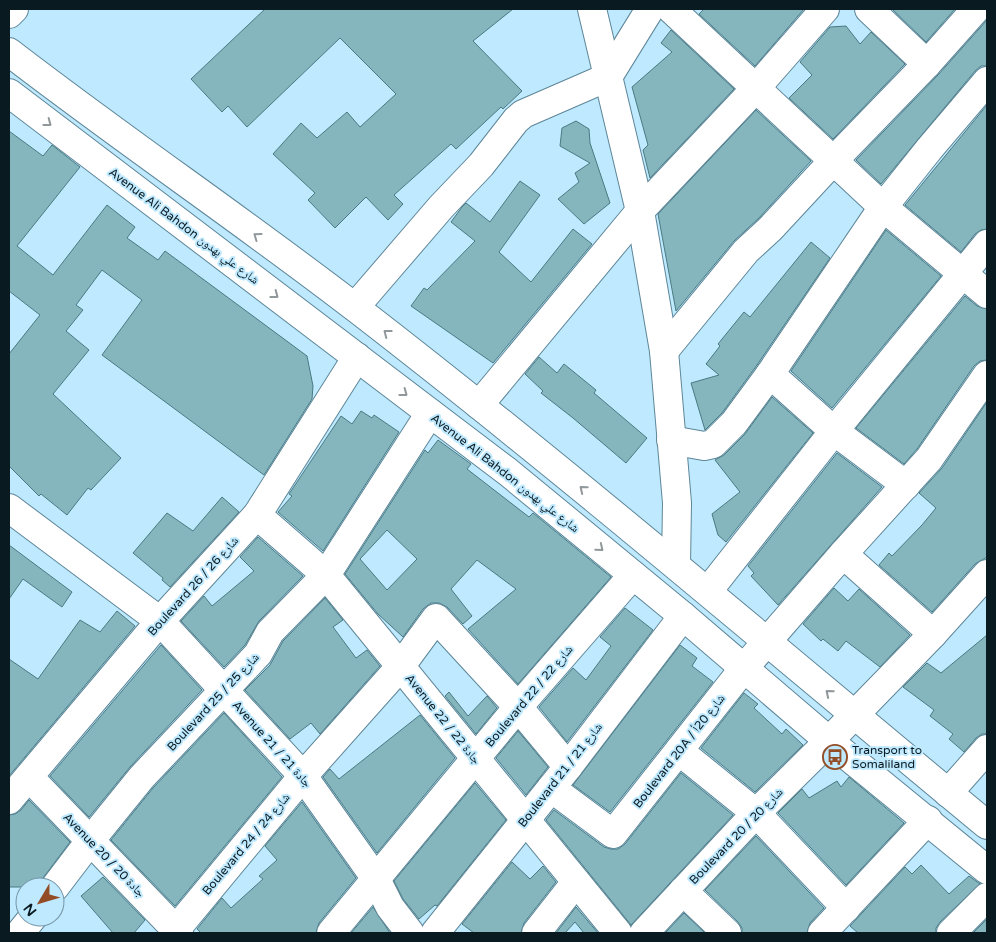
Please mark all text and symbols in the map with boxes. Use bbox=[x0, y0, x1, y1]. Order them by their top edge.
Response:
one-way arrow bbox=[42, 117, 51, 125]
street label: Avenue Ali Bahdon شارع علي بهدون bbox=[104, 165, 262, 290]
one-way arrow bbox=[254, 233, 263, 241]
one-way arrow bbox=[269, 289, 279, 298]
one-way arrow bbox=[384, 329, 393, 338]
one-way arrow bbox=[398, 387, 408, 396]
street label: Avenue Ali Bahdon شارع علي بهدون bbox=[426, 411, 582, 538]
one-way arrow bbox=[579, 486, 588, 495]
street label: Boulevard 26 / شارع 26 bbox=[145, 534, 242, 639]
one-way arrow bbox=[594, 543, 603, 551]
street label: Boulevard 22 / شارع 22 bbox=[482, 642, 576, 750]
street label: Boulevard 25 / شارع 25 bbox=[164, 650, 263, 754]
street label: Avenue 22 / جادة 22 bbox=[402, 671, 484, 767]
street label: Boulevard 20A / شارع 20أ bbox=[630, 691, 729, 811]
one-way arrow bbox=[826, 691, 835, 699]
street label: Avenue 21 / جادة 21 bbox=[229, 698, 315, 790]
street label: Boulevard 21 / شارع 21 bbox=[515, 720, 606, 831]
place label: Transport to Somaliland bbox=[852, 743, 922, 771]
bus stop icon: Transport to Somaliland bbox=[822, 744, 848, 770]
street label: Boulevard 20 / شارع 20 bbox=[686, 785, 786, 888]
street label: Boulevard 24 / شارع 24 bbox=[199, 790, 293, 898]
street label: Avenue 20 / جادة 20 bbox=[60, 810, 148, 900]
north arrow bbox=[15, 877, 65, 927]
text: N bbox=[20, 900, 40, 919]

